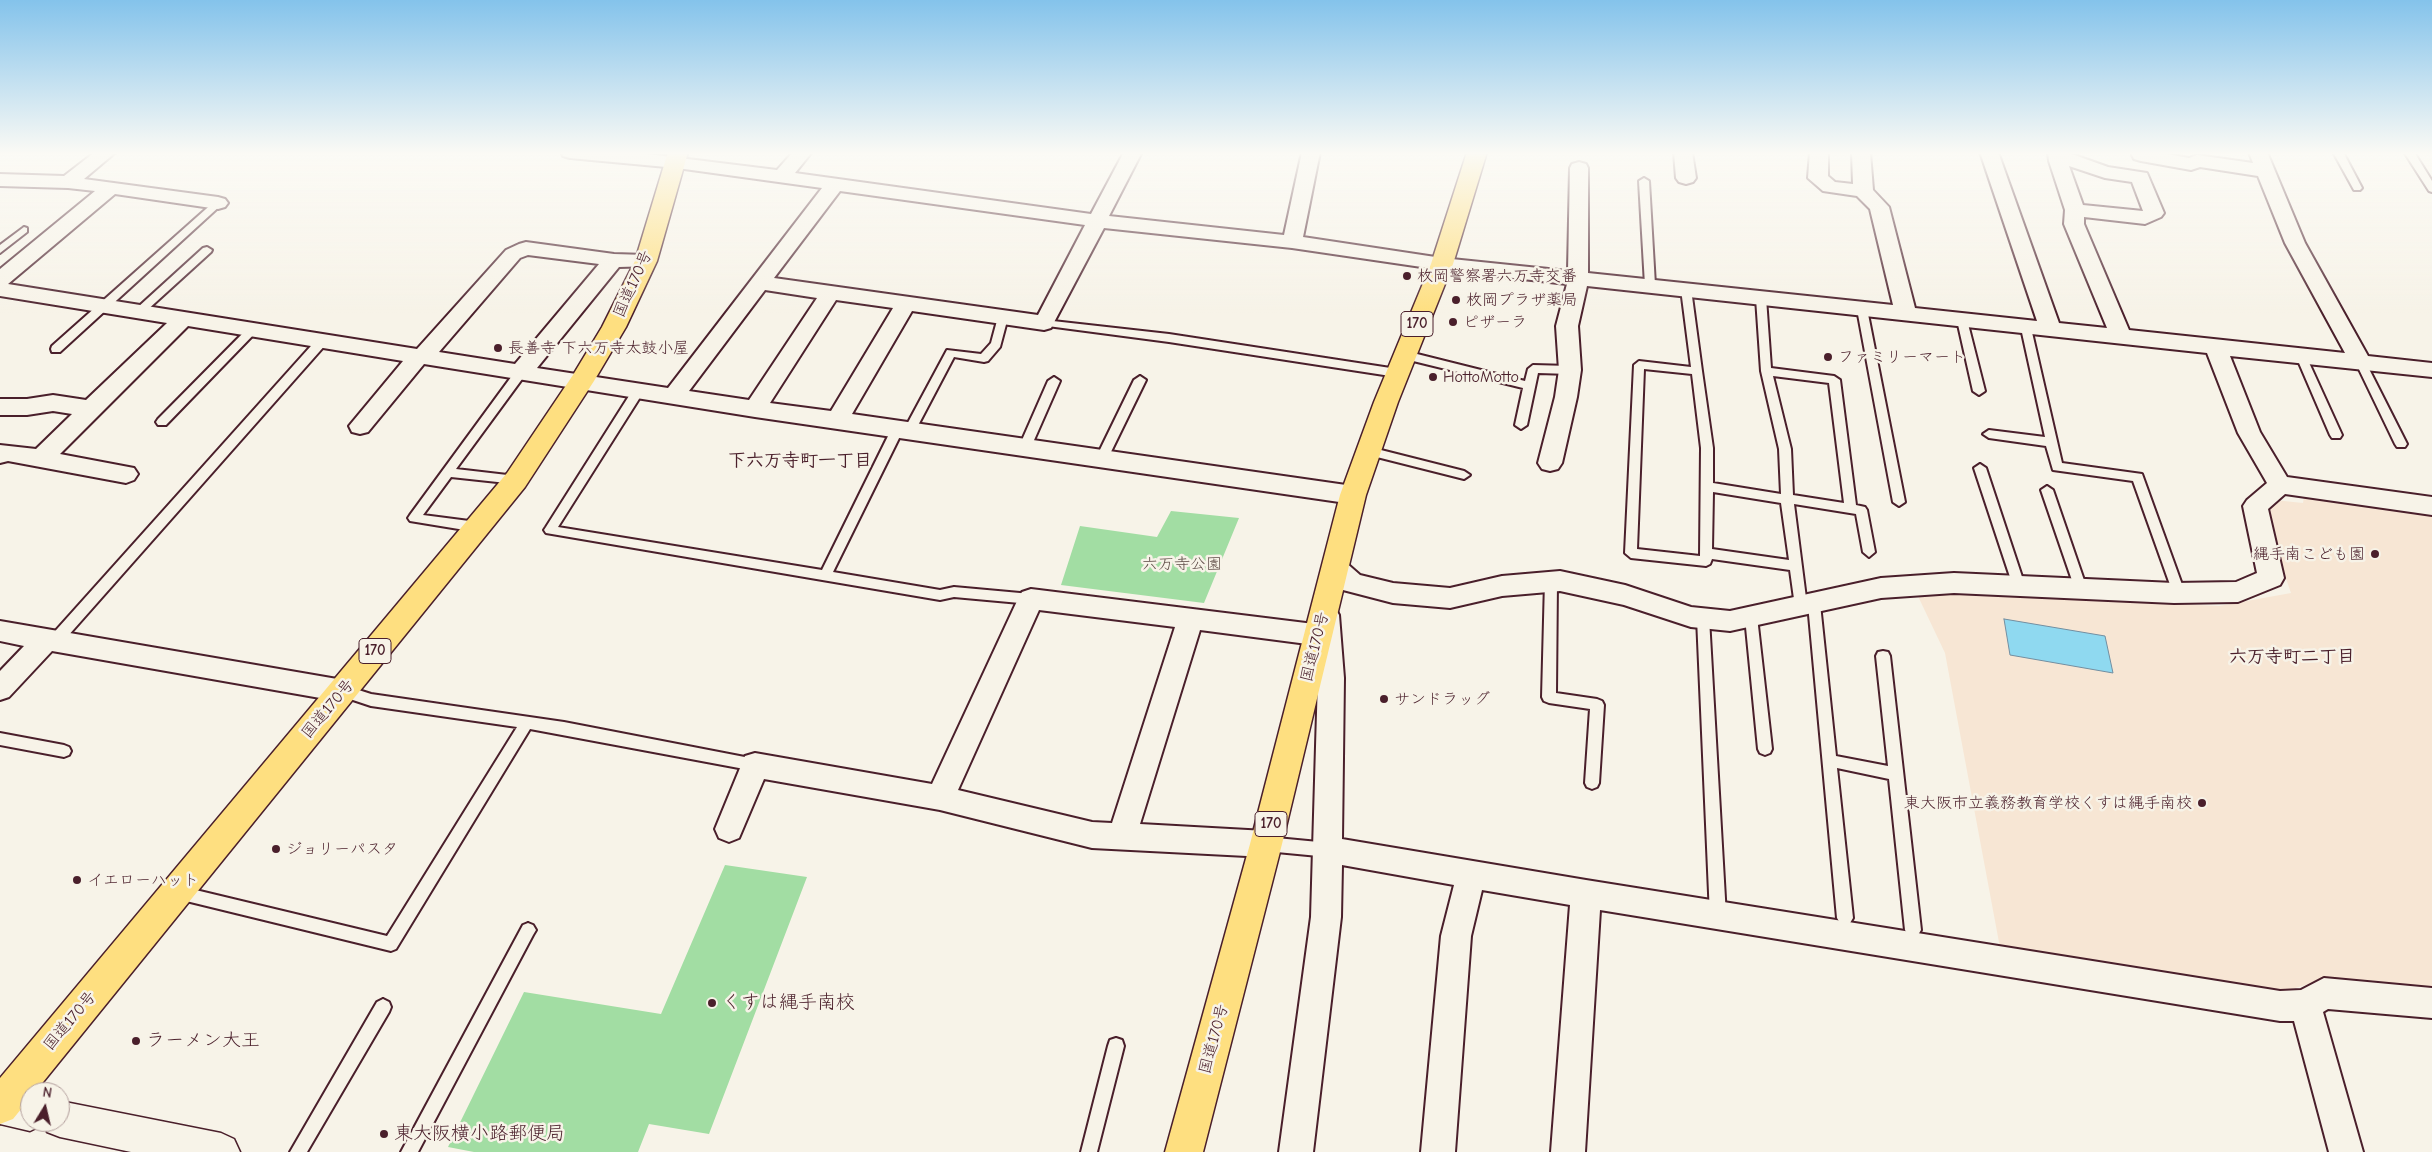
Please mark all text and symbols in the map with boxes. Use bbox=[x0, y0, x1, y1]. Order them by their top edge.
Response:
street label: 国道170号 bbox=[610, 247, 656, 321]
place label: 枚岡警察署六万寺交番 bbox=[1417, 266, 1577, 286]
marker: 枚岡警察署六万寺交番 bbox=[1401, 270, 1413, 282]
place label: 枚岡プラザ薬局 bbox=[1466, 290, 1578, 310]
marker: 枚岡プラザ薬局 bbox=[1450, 294, 1462, 306]
road number: 170 bbox=[1401, 312, 1433, 336]
place label: ピザーラ bbox=[1463, 312, 1527, 332]
marker: ピザーラ bbox=[1447, 316, 1459, 328]
place label: 長善寺 下六万寺太鼓小屋 bbox=[508, 338, 689, 358]
marker: 長善寺 下六万寺太鼓小屋 bbox=[492, 342, 504, 354]
place label: ファミリーマート bbox=[1838, 347, 1966, 367]
marker: ファミリーマート bbox=[1822, 351, 1834, 363]
place label: HottoMotto bbox=[1443, 367, 1519, 387]
marker: HottoMotto bbox=[1427, 371, 1439, 383]
district label: 下六万寺町一丁目 bbox=[728, 450, 872, 472]
place label: 縄手南こども園 bbox=[2253, 544, 2365, 564]
marker: 縄手南こども園 bbox=[2369, 548, 2381, 560]
park label: 六万寺公園 bbox=[1142, 554, 1222, 574]
street label: 国道170号 bbox=[1297, 610, 1333, 684]
road number: 170 bbox=[359, 638, 391, 664]
district label: 六万寺町二丁目 bbox=[2229, 646, 2355, 668]
street label: 国道170号 bbox=[298, 675, 358, 743]
place label: サンドラッグ bbox=[1394, 689, 1490, 709]
marker: サンドラッグ bbox=[1378, 693, 1390, 705]
place label: 東大阪市立義務教育学校くすは縄手南校 bbox=[1904, 793, 2192, 813]
marker: 東大阪市立義務教育学校くすは縄手南校 bbox=[2196, 797, 2208, 809]
road number: 170 bbox=[1255, 812, 1287, 836]
place label: ジョリーパスタ bbox=[286, 839, 398, 859]
marker: ジョリーパスタ bbox=[270, 843, 282, 855]
place label: イエローハット bbox=[87, 870, 199, 890]
marker: イエローハット bbox=[71, 874, 83, 886]
street label: 国道170号 bbox=[40, 987, 100, 1055]
place label: くすは縄手南校 bbox=[722, 992, 855, 1014]
marker: くすは縄手南校 bbox=[706, 997, 718, 1009]
street label: 国道170号 bbox=[1195, 1002, 1233, 1076]
place label: ラーメン大王 bbox=[146, 1030, 260, 1052]
marker: ラーメン大王 bbox=[130, 1035, 142, 1047]
north arrow bbox=[20, 1082, 70, 1132]
text: N bbox=[41, 1084, 53, 1102]
place label: 東大阪横小路郵便局 bbox=[394, 1123, 565, 1145]
marker: 東大阪横小路郵便局 bbox=[378, 1128, 390, 1140]

